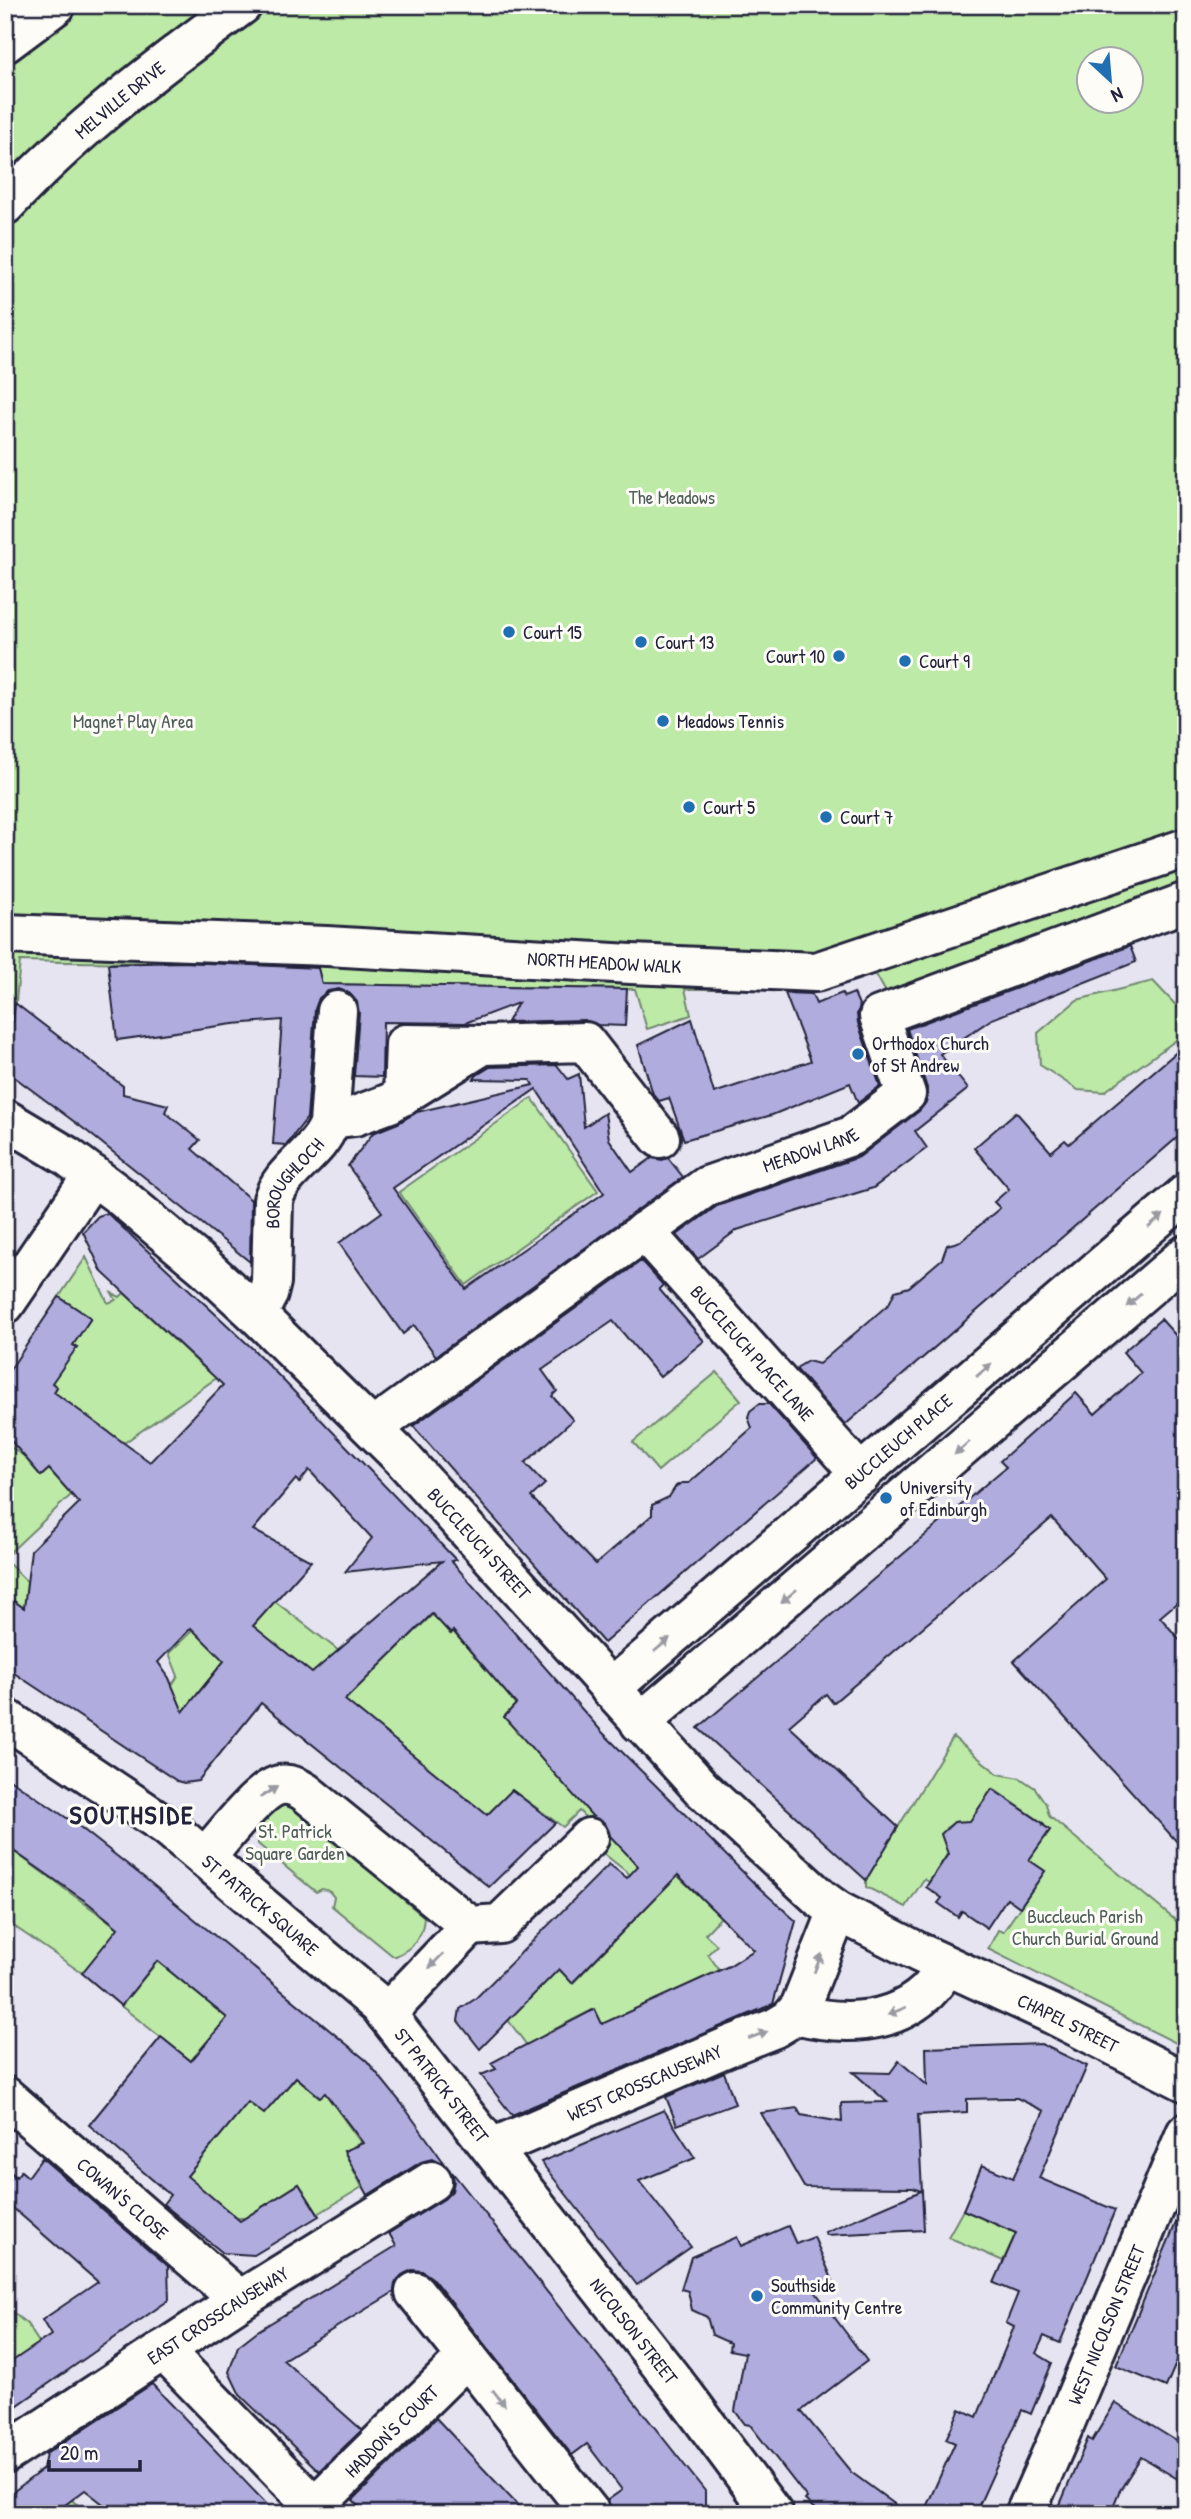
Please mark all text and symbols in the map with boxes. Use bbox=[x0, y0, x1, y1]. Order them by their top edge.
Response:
north arrow bbox=[1076, 46, 1146, 116]
street label: MELVILLE DRIVE bbox=[69, 54, 171, 145]
text: N bbox=[1107, 81, 1128, 109]
park label: The Meadows bbox=[629, 484, 715, 510]
place label: Court 15 bbox=[523, 619, 582, 645]
marker: Court 15 bbox=[501, 624, 517, 640]
place label: Court 13 bbox=[655, 629, 714, 655]
marker: Court 13 bbox=[633, 634, 649, 650]
place label: Court 10 bbox=[766, 643, 825, 669]
marker: Court 10 bbox=[831, 648, 847, 664]
place label: Court 9 bbox=[919, 648, 970, 674]
marker: Court 9 bbox=[897, 653, 913, 669]
park label: Magnet Play Area bbox=[73, 708, 194, 734]
place label: Meadows Tennis bbox=[677, 708, 784, 734]
marker: Meadows Tennis bbox=[655, 713, 671, 729]
place label: Court 5 bbox=[703, 794, 755, 820]
marker: Court 5 bbox=[681, 799, 697, 815]
place label: Court 7 bbox=[840, 804, 893, 830]
marker: Court 7 bbox=[818, 809, 834, 825]
street label: NORTH MEADOW WALK bbox=[527, 945, 682, 979]
place label: Orthodox Church of St Andrew bbox=[872, 1030, 989, 1078]
marker: Orthodox Church of St Andrew bbox=[850, 1046, 866, 1062]
street label: MEADOW LANE bbox=[759, 1121, 865, 1179]
street label: BOROUGHLOCH bbox=[259, 1132, 330, 1229]
one-way arrow bbox=[1147, 1214, 1164, 1229]
street label: BUCCLEUCH PLACE LANE bbox=[685, 1279, 820, 1427]
one-way arrow bbox=[1125, 1292, 1143, 1308]
one-way arrow bbox=[975, 1362, 993, 1378]
street label: BUCCLEUCH PLACE bbox=[839, 1387, 958, 1495]
one-way arrow bbox=[953, 1440, 970, 1455]
place label: University of Edinburgh bbox=[900, 1474, 987, 1522]
street label: BUCCLEUCH STREET bbox=[422, 1482, 538, 1606]
marker: University of Edinburgh bbox=[878, 1490, 894, 1506]
one-way arrow bbox=[780, 1588, 798, 1604]
one-way arrow bbox=[653, 1637, 671, 1653]
one-way arrow bbox=[259, 1785, 279, 1798]
district label: SOUTHSIDE bbox=[70, 1797, 194, 1832]
park label: St. Patrick Square Garden bbox=[245, 1818, 345, 1866]
street label: ST PATRICK SQUARE bbox=[197, 1848, 325, 1962]
park label: Buccleuch Parish Church Burial Ground bbox=[1012, 1903, 1159, 1951]
one-way arrow bbox=[428, 1952, 444, 1969]
one-way arrow bbox=[812, 1952, 823, 1973]
street label: CHAPEL STREET bbox=[1013, 1987, 1124, 2059]
one-way arrow bbox=[886, 2005, 907, 2016]
street label: ST PATRICK STREET bbox=[389, 2022, 496, 2149]
one-way arrow bbox=[747, 2029, 768, 2040]
street label: WEST CROSSCAUSEWAY bbox=[563, 2038, 726, 2127]
street label: COWAN'S CLOSE bbox=[71, 2151, 175, 2246]
street label: WEST NICOLSON STREET bbox=[1061, 2240, 1151, 2408]
street label: EAST CROSSCAUSEWAY bbox=[142, 2260, 294, 2370]
street label: NICOLSON STREET bbox=[584, 2272, 685, 2390]
place label: Southside Community Centre bbox=[771, 2272, 903, 2320]
marker: Southside Community Centre bbox=[749, 2288, 765, 2304]
street label: HADDON'S COURT bbox=[339, 2378, 445, 2483]
one-way arrow bbox=[491, 2390, 506, 2407]
scale bar bbox=[49, 2428, 140, 2472]
text: 20 m bbox=[60, 2438, 98, 2467]

